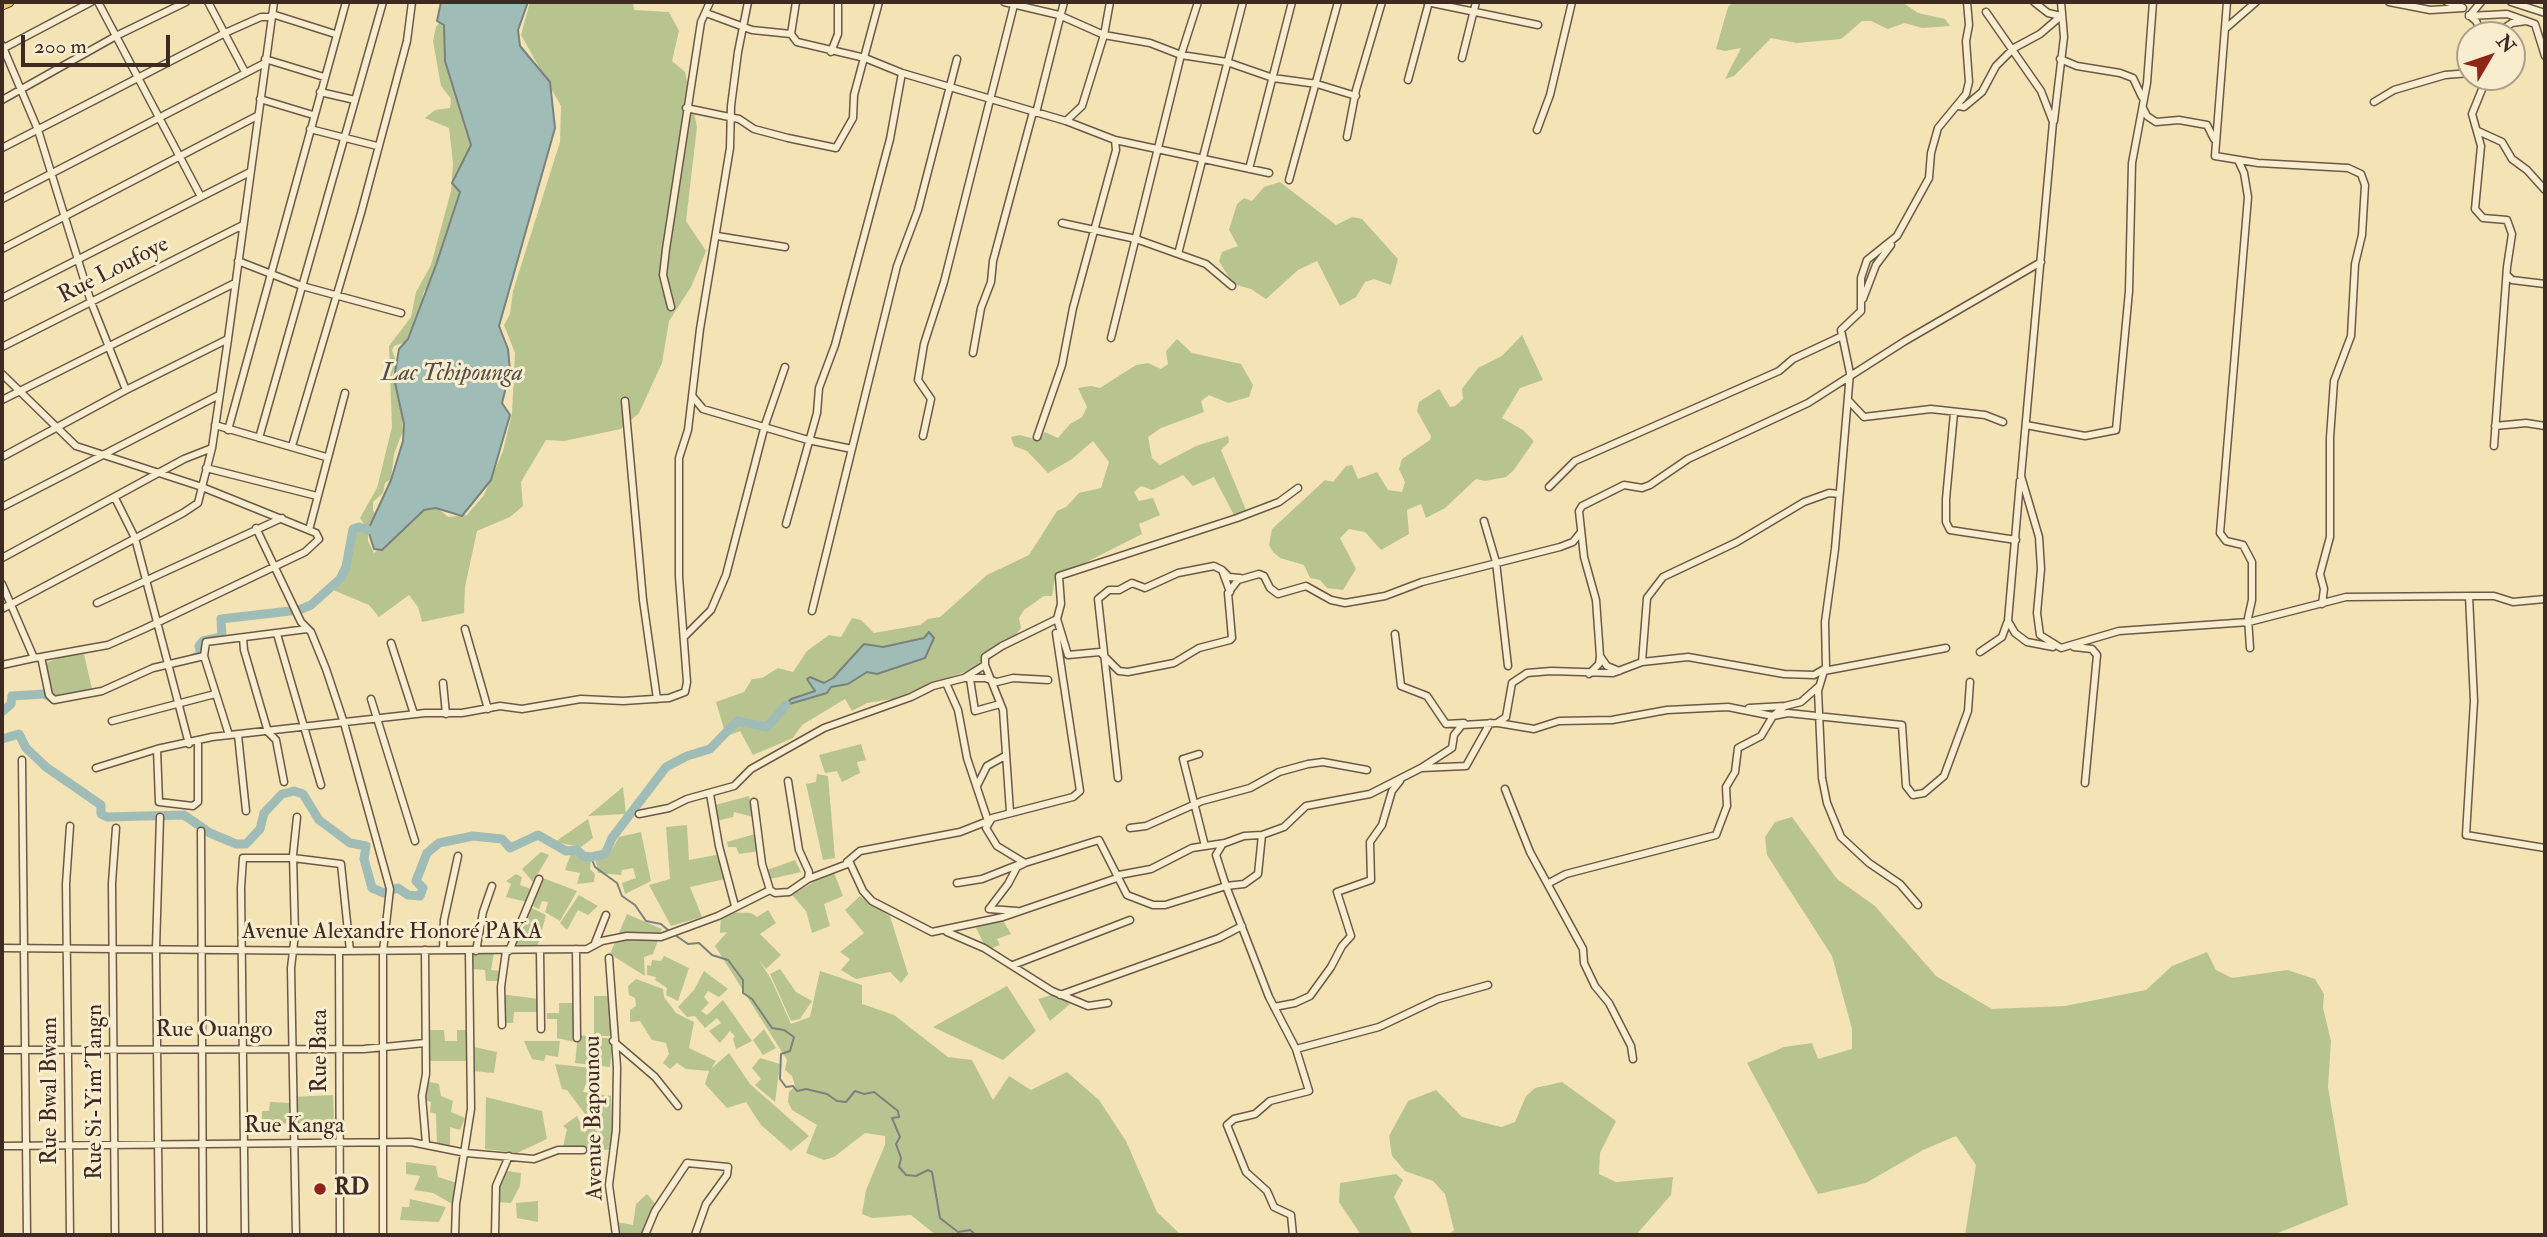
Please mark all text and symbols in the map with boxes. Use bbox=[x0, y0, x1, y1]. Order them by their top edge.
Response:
scale bar bbox=[24, 21, 173, 65]
north arrow bbox=[2456, 21, 2526, 91]
text: N bbox=[2491, 30, 2520, 58]
text: 200 m bbox=[34, 33, 87, 60]
street label: Rue Loufoye bbox=[54, 231, 174, 311]
water label: Lac Tchipounga bbox=[381, 361, 523, 389]
street label: Avenue Alexandre Honoré PAKA bbox=[242, 919, 542, 947]
street label: Rue Si-Yim'Tangn bbox=[82, 1004, 110, 1180]
street label: Rue Bata bbox=[307, 1009, 335, 1093]
street label: Rue Bwal Bwam bbox=[37, 1017, 65, 1165]
street label: Rue Ouango bbox=[156, 1017, 272, 1045]
street label: Avenue Bapounou bbox=[580, 1035, 610, 1201]
street label: Rue Kanga bbox=[244, 1113, 344, 1141]
place label: RD bbox=[334, 1175, 369, 1203]
marker: RD bbox=[312, 1181, 328, 1197]

